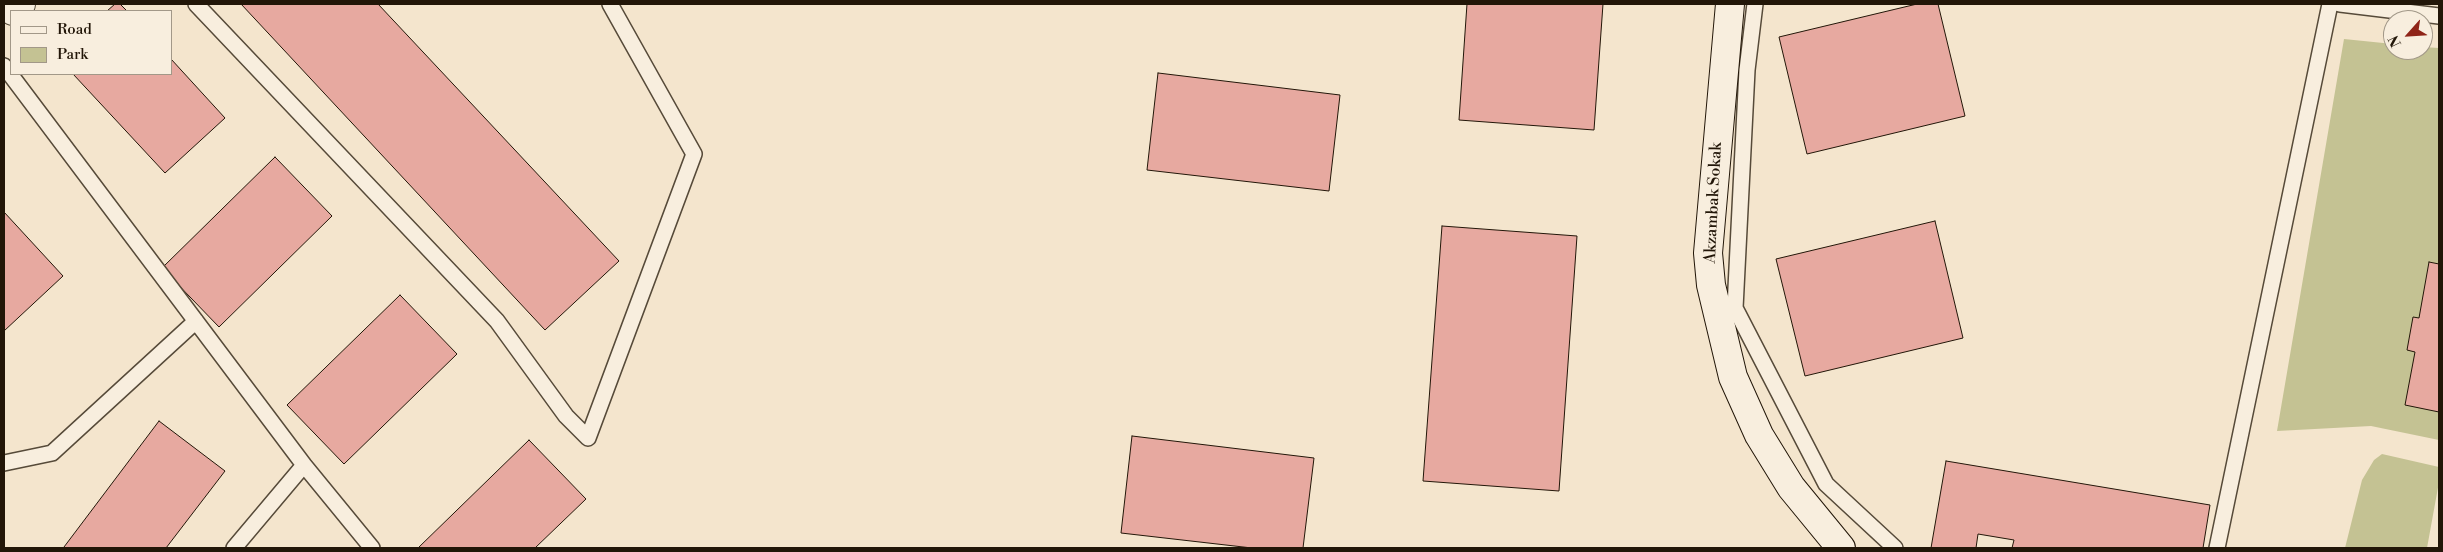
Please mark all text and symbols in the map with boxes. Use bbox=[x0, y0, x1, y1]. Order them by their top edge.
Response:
legend bbox=[10, 10, 172, 75]
north arrow bbox=[2383, 10, 2433, 60]
text: Road bbox=[57, 20, 92, 39]
text: N bbox=[2385, 32, 2406, 50]
text: Park bbox=[57, 45, 88, 64]
street label: Akzambak Sokak bbox=[1701, 142, 1727, 264]

